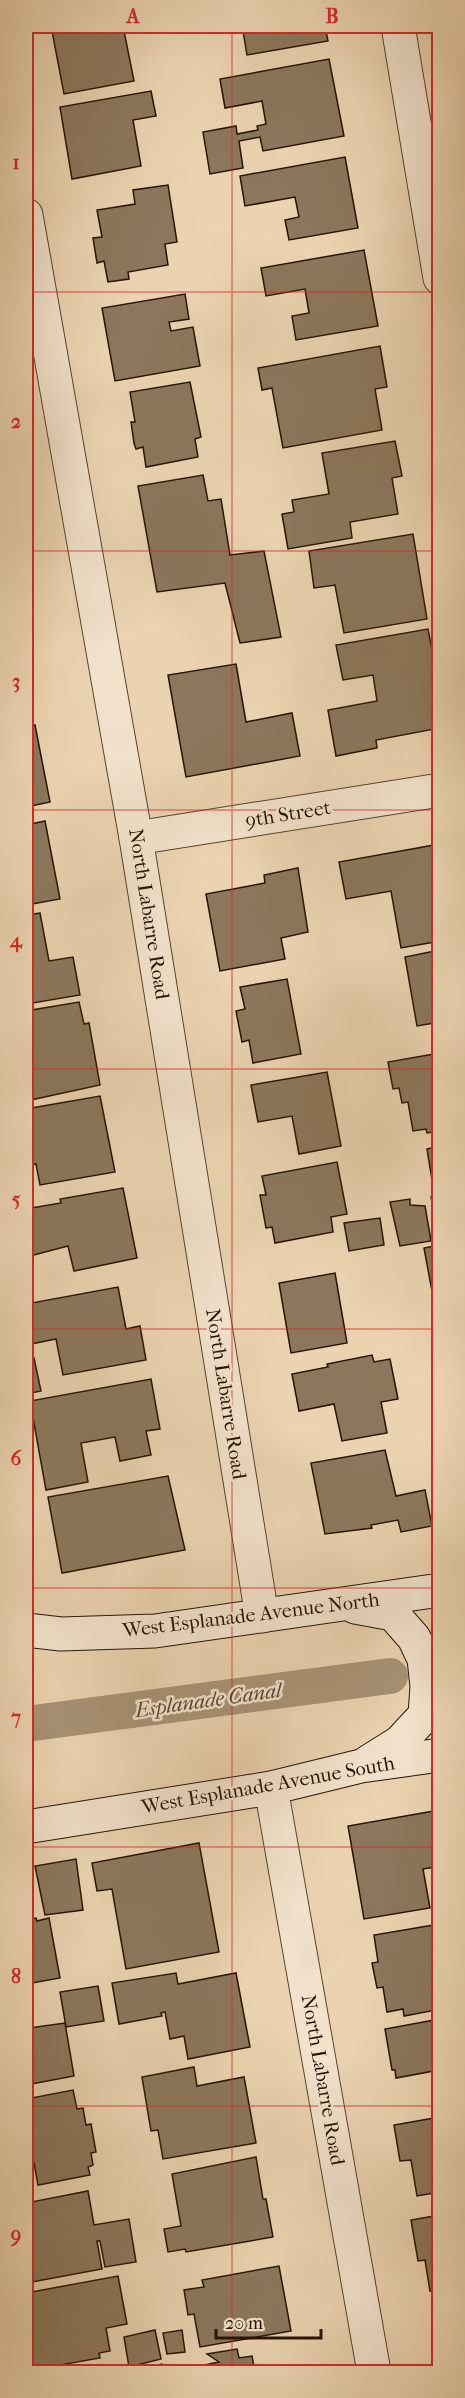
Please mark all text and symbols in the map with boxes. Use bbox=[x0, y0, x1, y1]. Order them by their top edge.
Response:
text: A bbox=[125, 5, 141, 28]
text: B bbox=[325, 5, 339, 28]
text: 1 bbox=[12, 151, 20, 174]
text: 2 bbox=[11, 410, 21, 433]
text: 3 bbox=[12, 670, 20, 693]
street label: 9th Street bbox=[244, 796, 332, 832]
street label: North Labarre Road bbox=[124, 827, 174, 1002]
text: 4 bbox=[9, 929, 23, 953]
text: 5 bbox=[12, 1188, 21, 1211]
street label: North Labarre Road bbox=[201, 1307, 251, 1482]
text: 6 bbox=[11, 1447, 23, 1470]
street label: West Esplanade Avenue North bbox=[120, 1588, 382, 1642]
water label: Esplanade Canal bbox=[131, 1677, 285, 1722]
text: 7 bbox=[10, 1706, 21, 1729]
street label: West Esplanade Avenue South bbox=[139, 1751, 397, 1819]
text: 8 bbox=[11, 1965, 21, 1988]
street label: North Labarre Road bbox=[297, 1993, 350, 2168]
text: 9 bbox=[10, 2224, 21, 2247]
scale bar bbox=[216, 2302, 321, 2340]
text: 20 m bbox=[225, 2313, 263, 2334]

